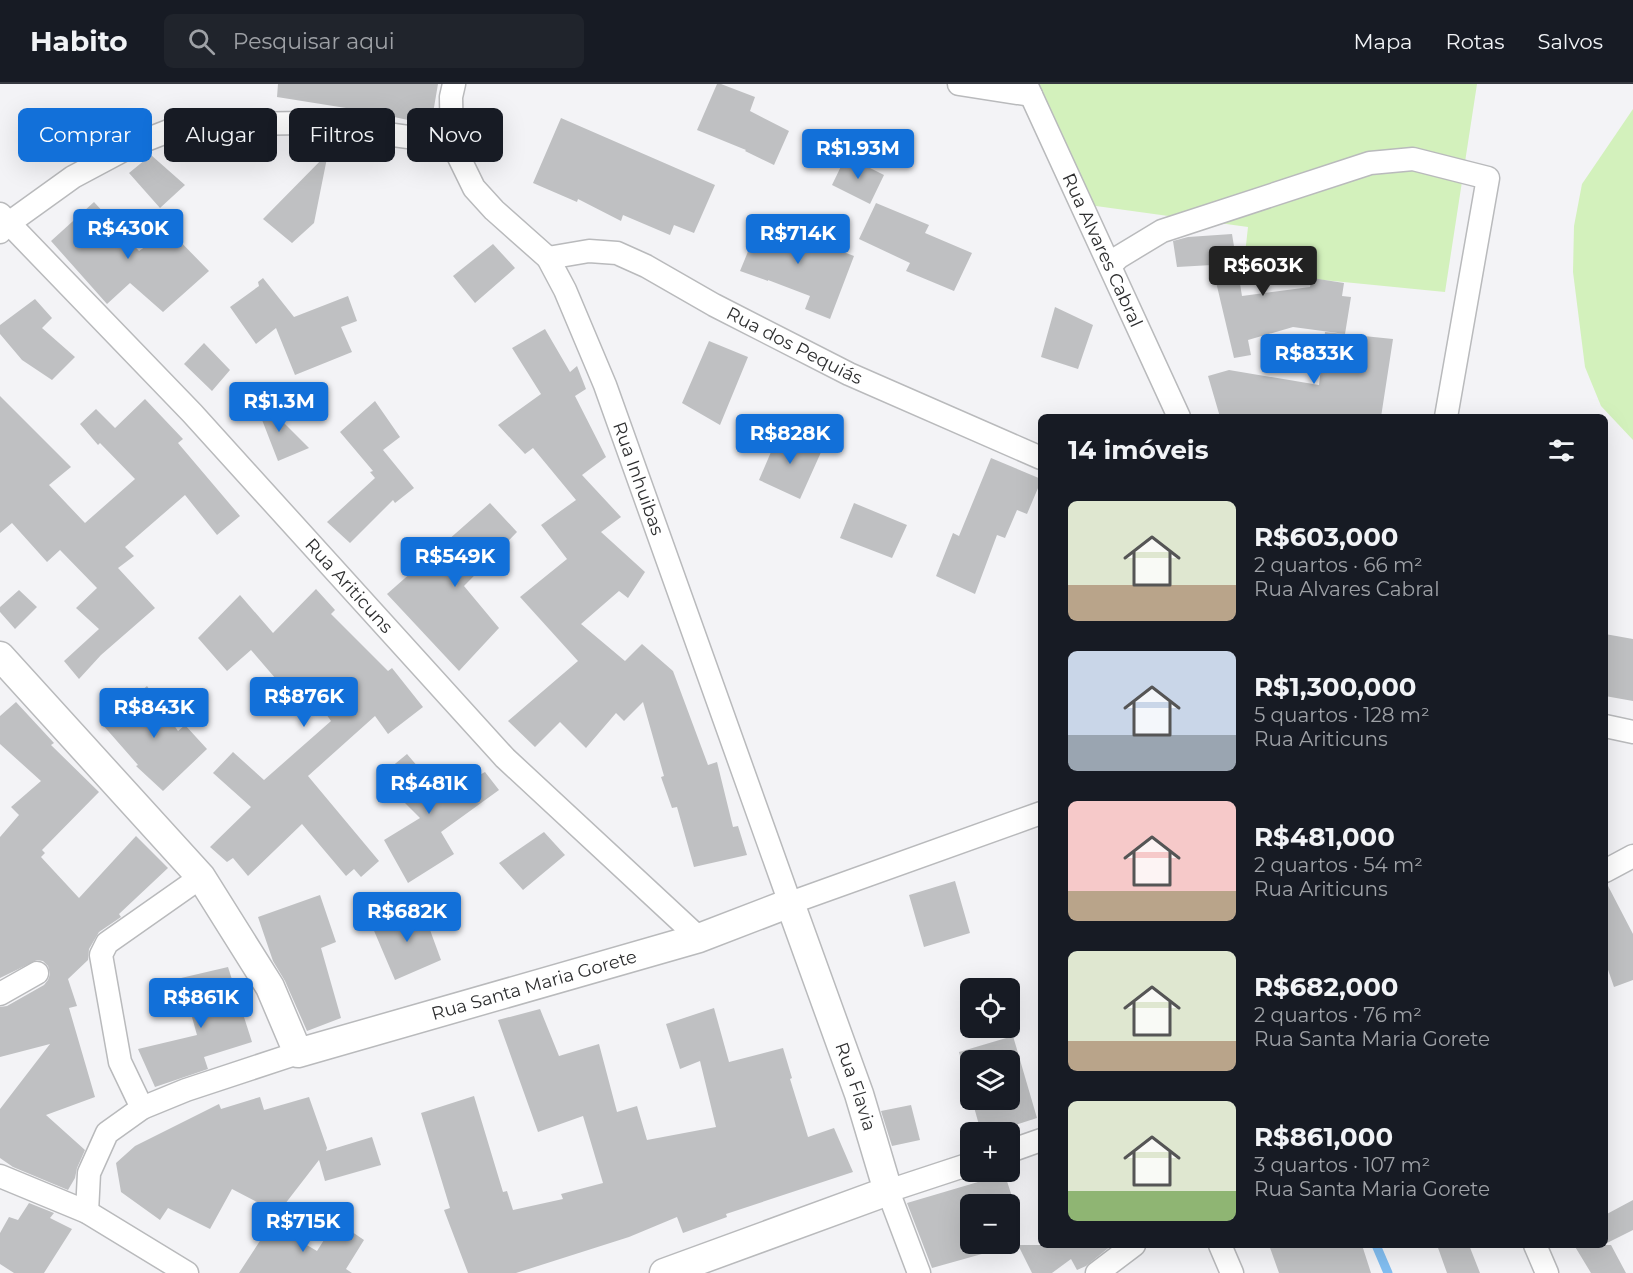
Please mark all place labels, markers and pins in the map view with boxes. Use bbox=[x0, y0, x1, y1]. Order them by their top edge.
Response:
pin: R$1.93M bbox=[803, 129, 913, 180]
pin: R$430K bbox=[79, 209, 177, 260]
pin: R$714K bbox=[749, 214, 847, 265]
pin: R$603K bbox=[1214, 246, 1312, 297]
pin: R$833K bbox=[1265, 334, 1363, 385]
pin: R$1.3M bbox=[230, 382, 328, 433]
pin: R$828K bbox=[741, 414, 839, 465]
pin: R$549K bbox=[406, 537, 504, 588]
pin: R$876K bbox=[255, 677, 353, 728]
pin: R$843K bbox=[105, 688, 203, 739]
pin: R$481K bbox=[380, 764, 478, 815]
pin: R$682K bbox=[358, 892, 456, 943]
pin: R$861K bbox=[152, 978, 250, 1029]
pin: R$715K bbox=[254, 1202, 352, 1253]

